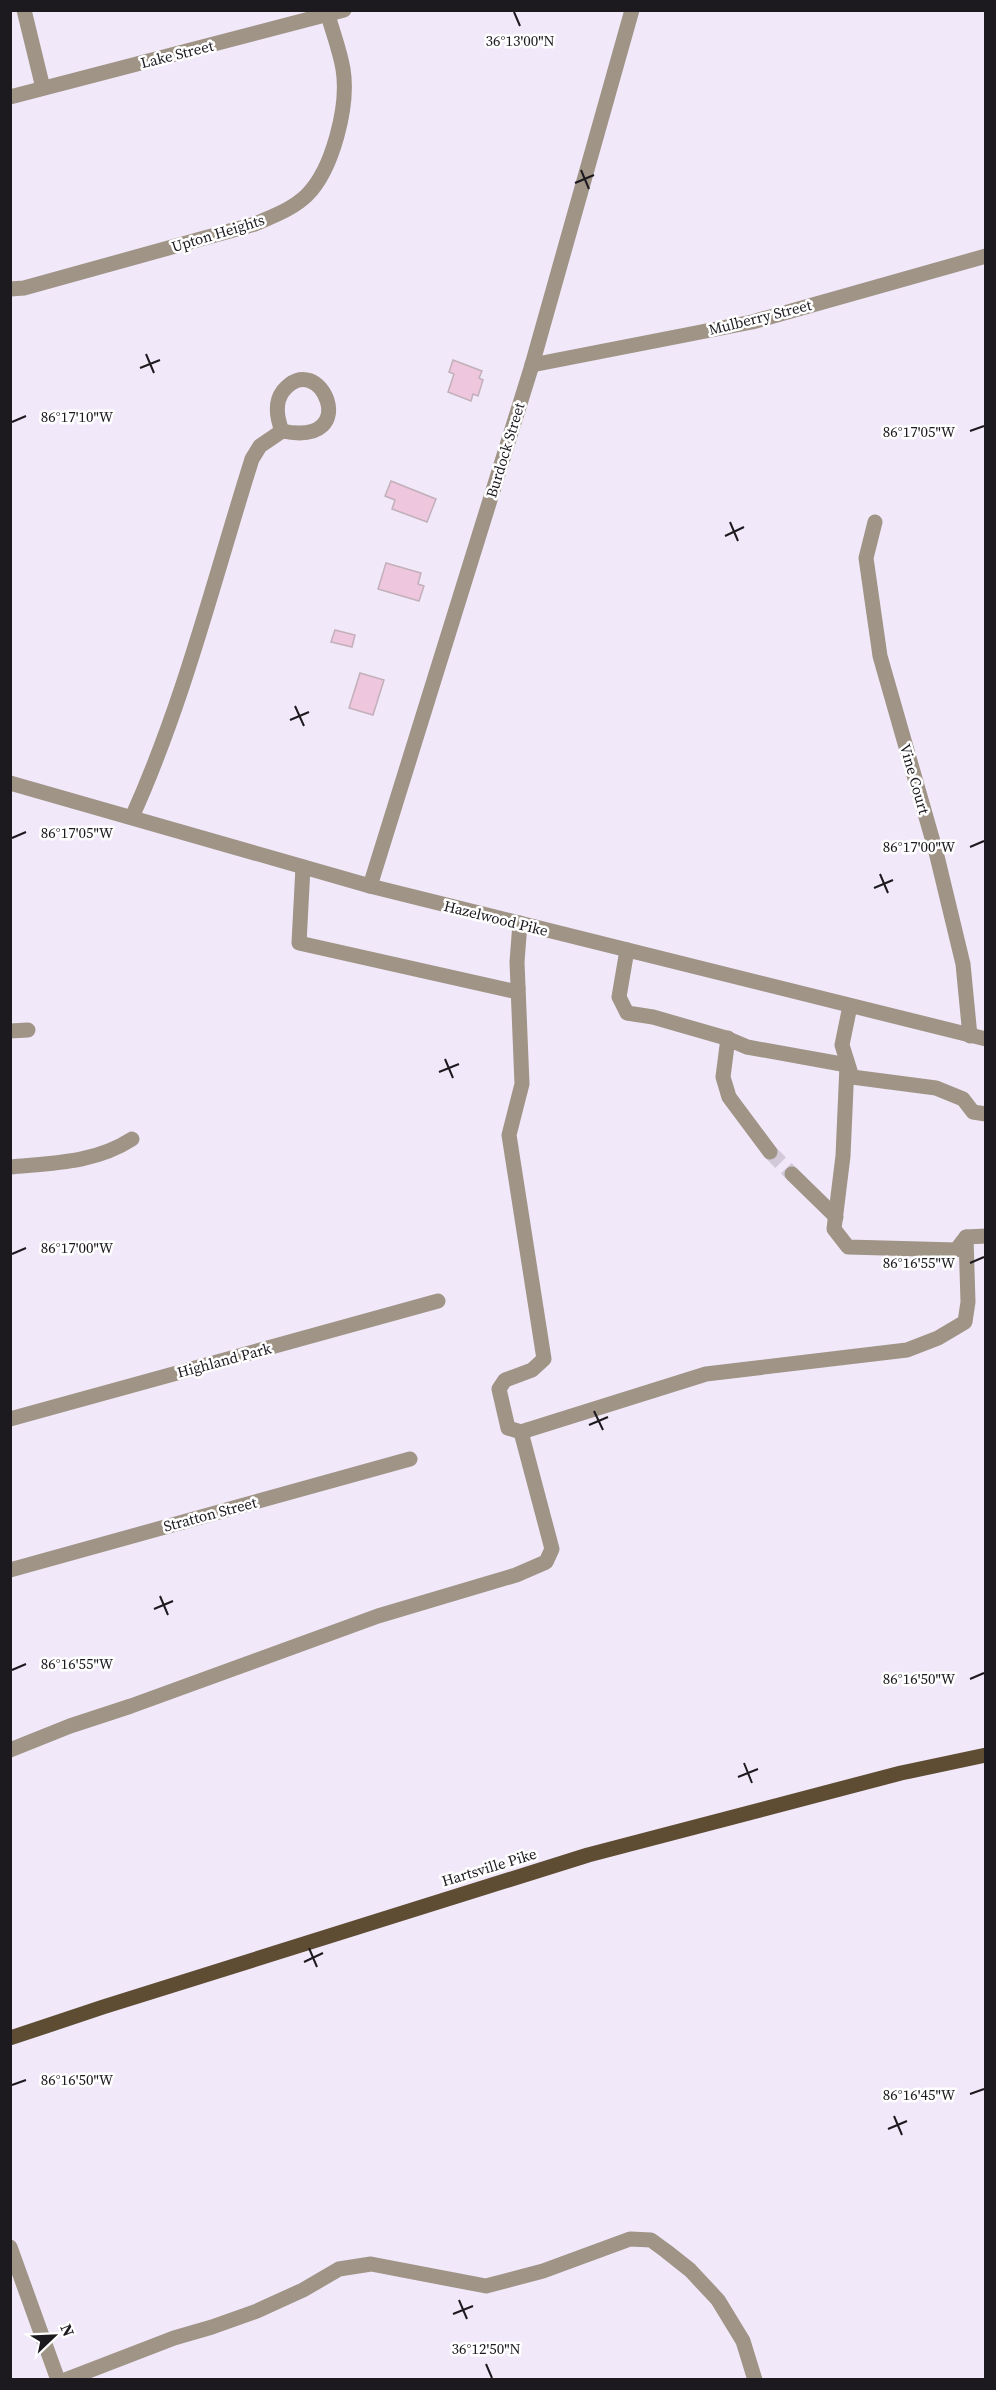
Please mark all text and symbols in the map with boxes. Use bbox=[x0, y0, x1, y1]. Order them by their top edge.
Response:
text: 36°13'00"N bbox=[485, 30, 555, 51]
street label: Lake Street bbox=[138, 35, 216, 73]
street label: Upton Heights bbox=[169, 209, 267, 257]
street label: Mulberry Street bbox=[706, 294, 814, 340]
street label: Burdock Street bbox=[481, 400, 529, 500]
text: 86°17'10"W bbox=[41, 406, 114, 427]
text: 86°17'05"W bbox=[883, 421, 956, 442]
street label: Vine Court bbox=[895, 741, 935, 817]
text: 86°17'05"W bbox=[41, 822, 114, 843]
text: 86°17'00"W bbox=[883, 836, 956, 857]
street label: Hazelwood Pike bbox=[442, 895, 551, 941]
text: 86°17'00"W bbox=[41, 1237, 114, 1258]
text: 86°16'55"W bbox=[883, 1252, 956, 1273]
street label: Highland Park bbox=[175, 1337, 274, 1383]
street label: Stratton Street bbox=[161, 1491, 259, 1537]
text: 86°16'55"W bbox=[41, 1653, 114, 1674]
text: 86°16'50"W bbox=[883, 1668, 956, 1689]
street label: Hartsville Pike bbox=[439, 1842, 539, 1891]
text: 86°16'50"W bbox=[41, 2069, 114, 2090]
text: 86°16'45"W bbox=[883, 2084, 956, 2105]
north arrow bbox=[24, 2306, 84, 2366]
text: N bbox=[55, 2320, 80, 2340]
text: 36°12'50"N bbox=[451, 2338, 521, 2359]

